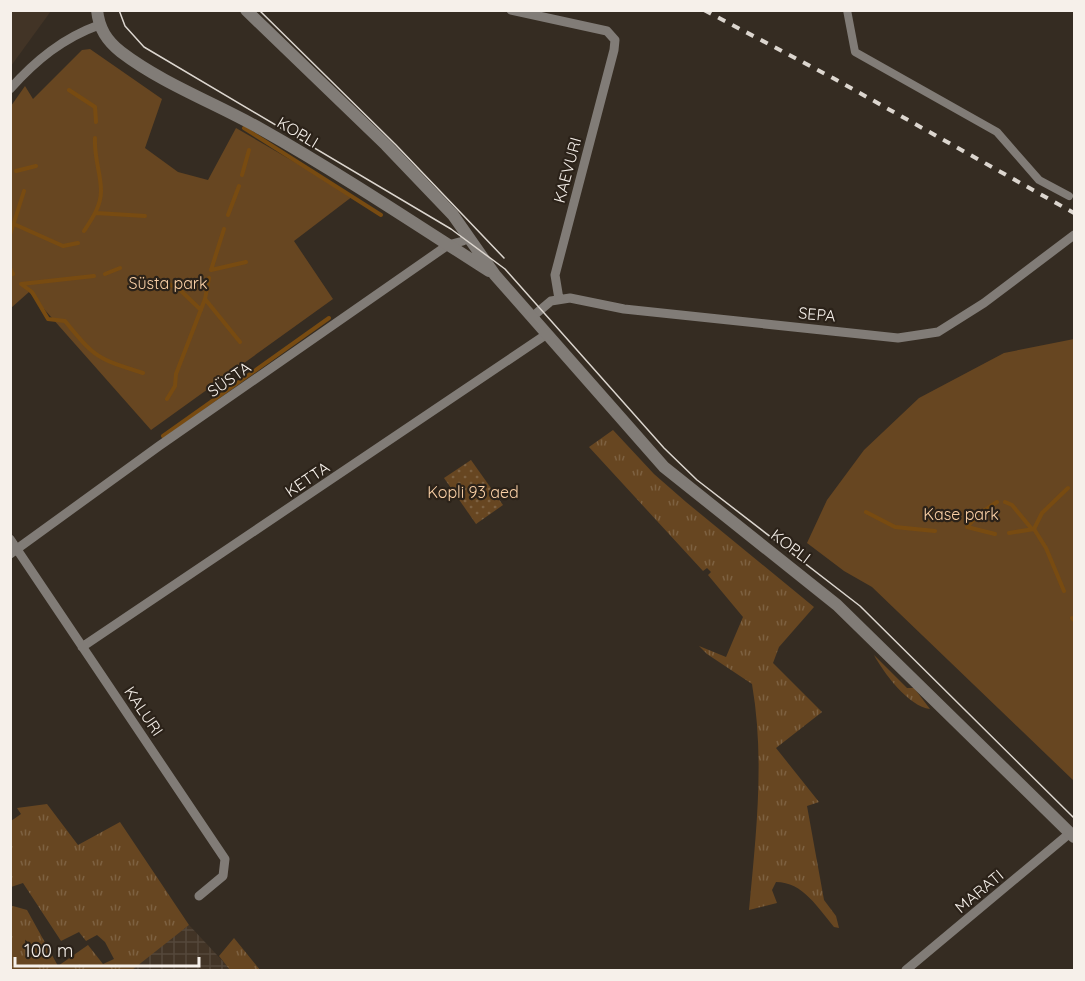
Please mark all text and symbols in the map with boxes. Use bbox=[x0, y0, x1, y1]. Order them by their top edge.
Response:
street label: KOPLI bbox=[274, 112, 322, 152]
street label: KAEVURI bbox=[549, 135, 585, 205]
park label: Süsta park bbox=[128, 273, 208, 293]
street label: SEPA bbox=[798, 302, 836, 326]
street label: SÜSTA bbox=[203, 357, 255, 401]
street label: KETTA bbox=[281, 457, 333, 501]
park label: Kopli 93 aed bbox=[427, 482, 519, 502]
park label: Kase park bbox=[923, 504, 999, 524]
street label: KOPLI bbox=[767, 525, 815, 567]
street label: KALURI bbox=[120, 682, 168, 740]
street label: MARATI bbox=[951, 865, 1007, 917]
scale bar bbox=[15, 930, 200, 968]
text: 100 m bbox=[24, 939, 73, 962]

